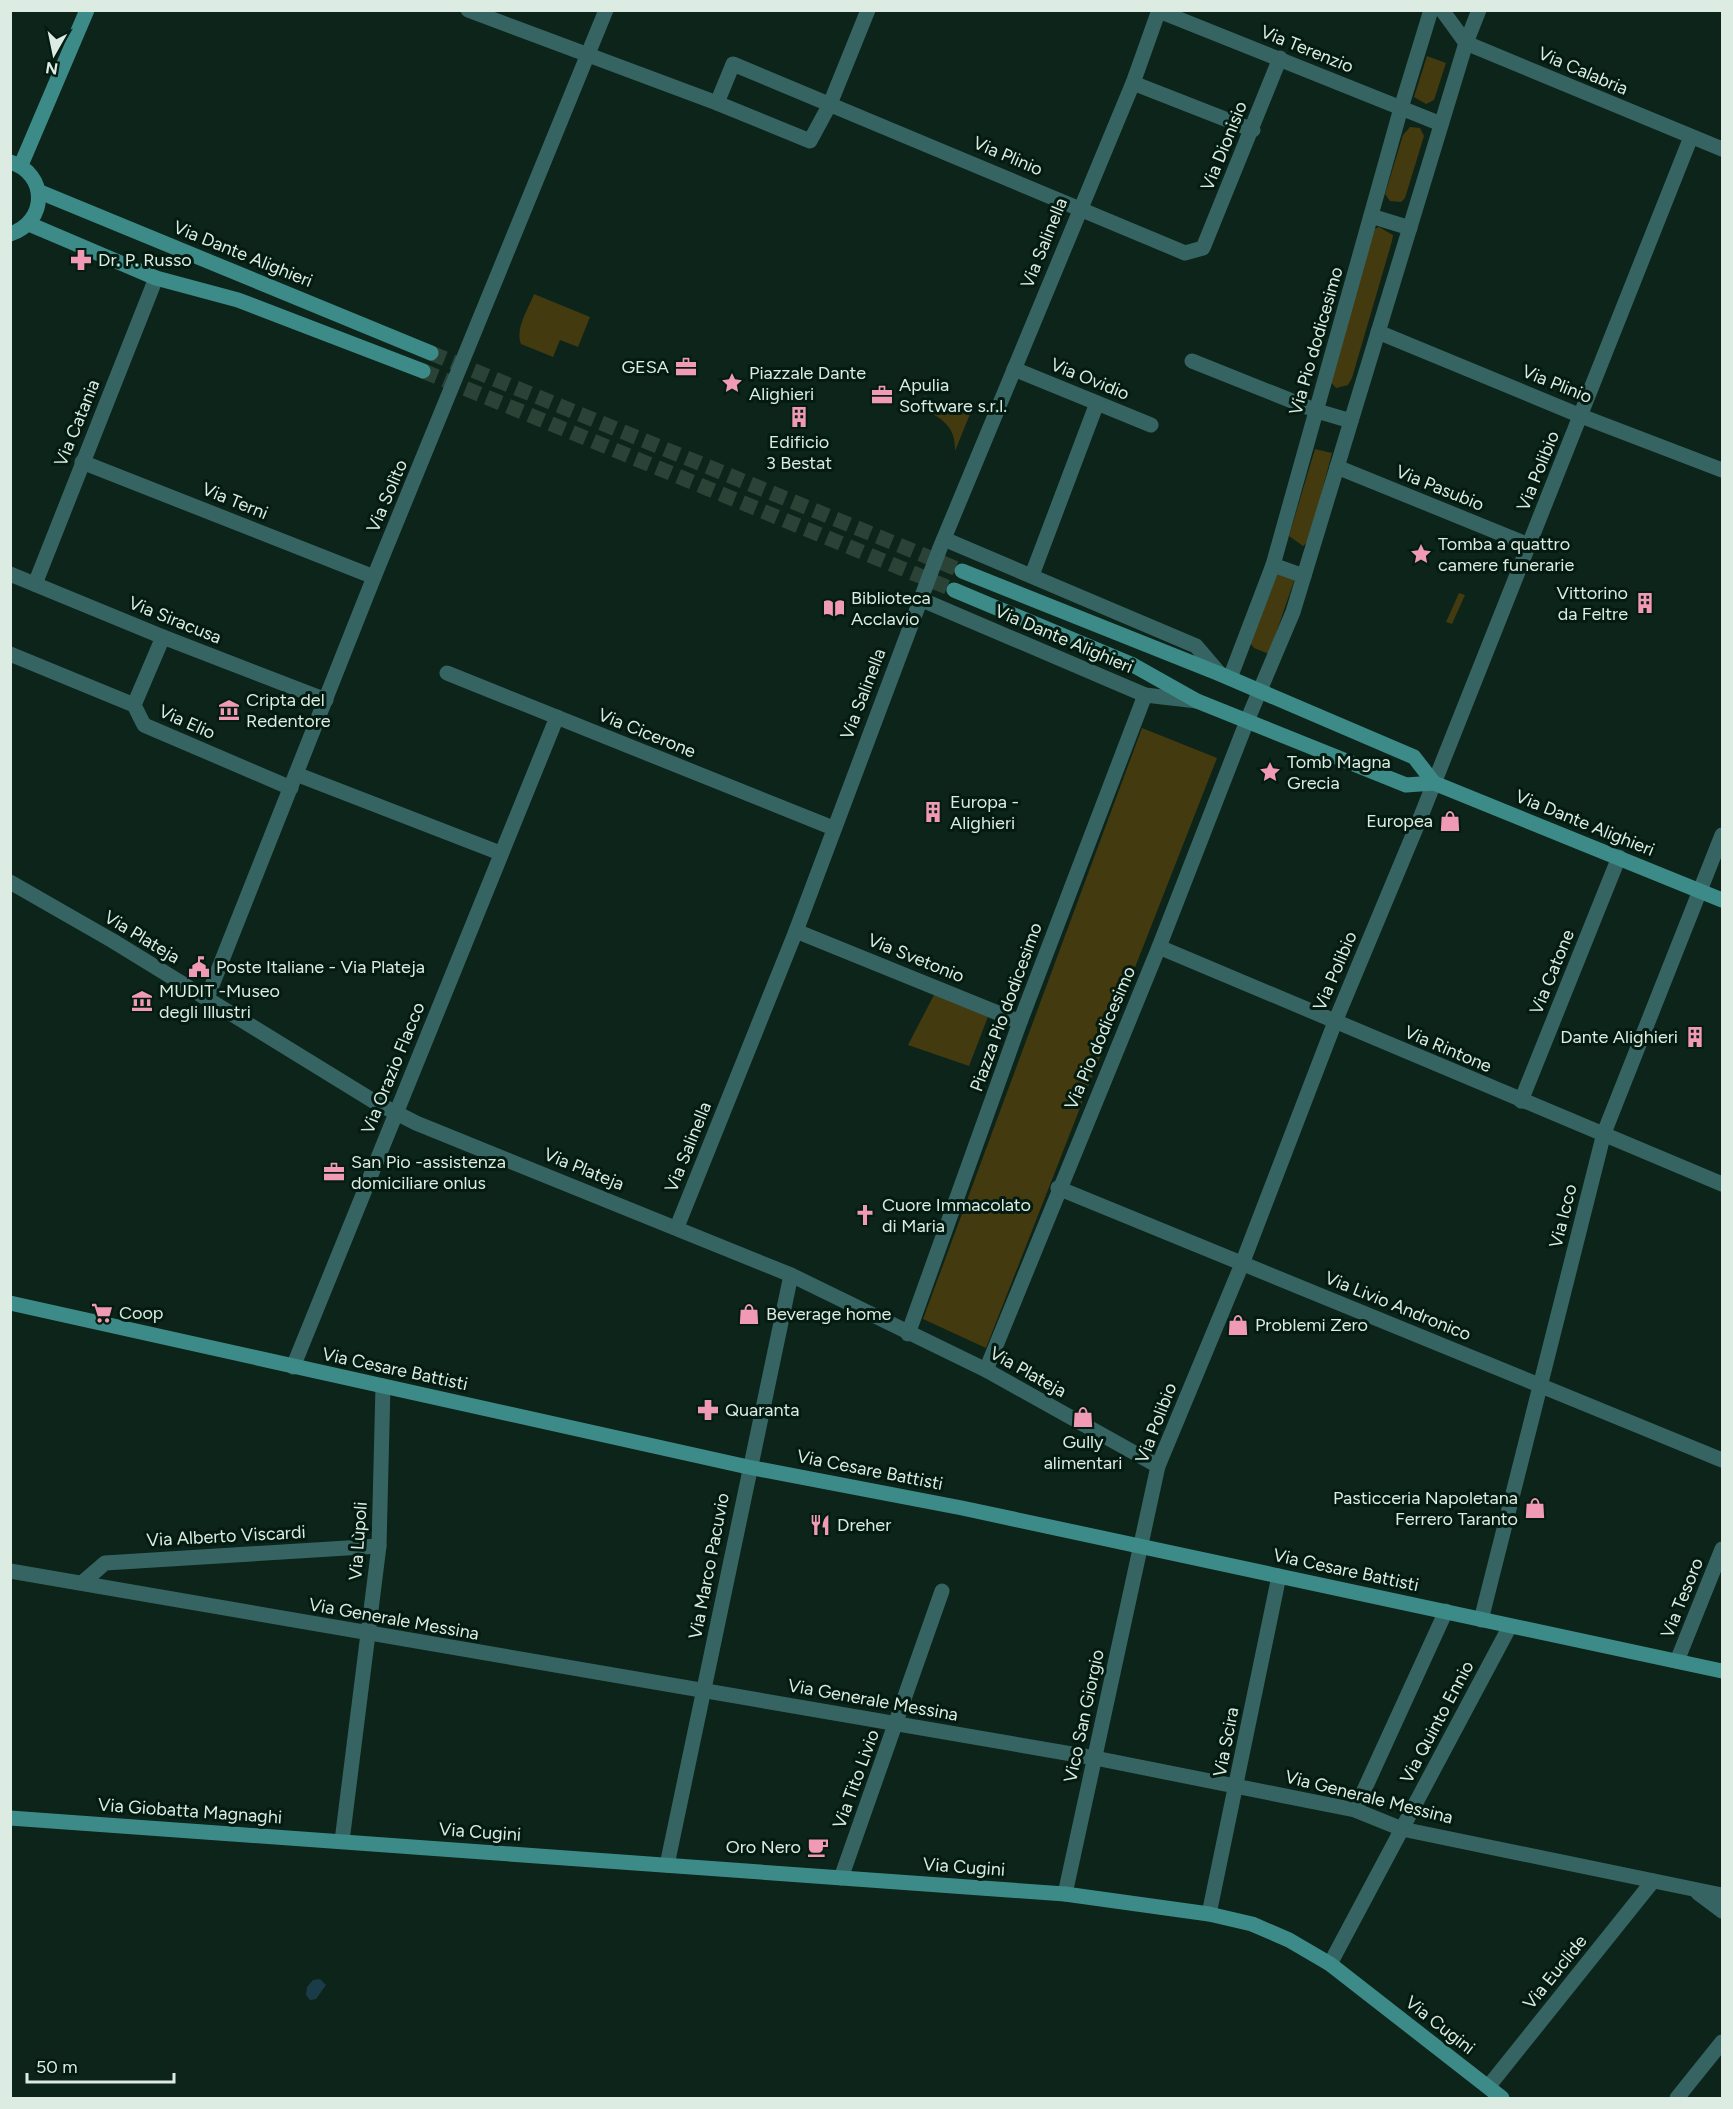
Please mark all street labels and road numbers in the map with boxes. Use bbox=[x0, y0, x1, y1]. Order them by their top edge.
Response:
street label: Via Terenzio bbox=[1257, 20, 1357, 78]
street label: Via Calabria bbox=[1535, 42, 1631, 100]
street label: Via Dionisio bbox=[1196, 98, 1252, 194]
street label: Via Plinio bbox=[970, 132, 1046, 180]
street label: Via Salinella bbox=[1016, 195, 1072, 291]
street label: Via Dante Alighieri bbox=[170, 216, 316, 292]
street label: Via Pio dodicesimo bbox=[1284, 264, 1348, 418]
street label: Via Ovidio bbox=[1047, 353, 1133, 405]
street label: Via Plinio bbox=[1519, 360, 1595, 408]
street label: Via Catania bbox=[50, 376, 104, 470]
street label: Via Polibio bbox=[1512, 428, 1564, 514]
street label: Via Solìto bbox=[362, 456, 412, 536]
street label: Via Pasubio bbox=[1393, 460, 1487, 516]
street label: Via Terni bbox=[199, 478, 271, 524]
street label: Via Siracusa bbox=[125, 591, 225, 649]
street label: Via Dante Alighieri bbox=[992, 600, 1136, 678]
street label: Via Salinella bbox=[836, 645, 890, 743]
street label: Via Elio bbox=[155, 700, 219, 744]
street label: Via Cicerone bbox=[595, 703, 699, 763]
street label: Via Dante Alighieri bbox=[1512, 785, 1658, 861]
street label: Via Plateja bbox=[100, 906, 184, 968]
street label: Piazza Pio dodicesimo bbox=[965, 920, 1047, 1094]
street label: Via Catone bbox=[1525, 926, 1579, 1018]
street label: Via Polibio bbox=[1308, 928, 1362, 1014]
street label: Via Svetonio bbox=[865, 929, 967, 987]
street label: Via Pio dodicesimo bbox=[1060, 963, 1140, 1113]
street label: Via Orazio Flacco bbox=[357, 999, 429, 1137]
street label: Via Rintone bbox=[1401, 1021, 1495, 1077]
street label: Via Salinella bbox=[660, 1099, 716, 1195]
street label: Via Plateja bbox=[541, 1143, 627, 1195]
street label: Via Icco bbox=[1544, 1182, 1582, 1250]
street label: Via Livio Andronico bbox=[1322, 1267, 1474, 1345]
street label: Via Plateja bbox=[986, 1342, 1070, 1402]
street label: Via Cesare Battisti bbox=[320, 1343, 470, 1395]
street label: Via Polibio bbox=[1131, 1380, 1181, 1466]
street label: Via Cesare Battisti bbox=[795, 1445, 945, 1495]
street label: Via Marco Pacuvio bbox=[684, 1491, 734, 1641]
street label: Via Lùpoli bbox=[344, 1501, 372, 1581]
street label: Via Alberto Viscardi bbox=[146, 1521, 306, 1551]
street label: Via Cesare Battisti bbox=[1271, 1544, 1421, 1596]
street label: Via Tesoro bbox=[1656, 1555, 1708, 1641]
street label: Via Generale Messina bbox=[307, 1593, 481, 1645]
street label: Vico San Giorgio bbox=[1059, 1647, 1109, 1785]
street label: Via Quinto Ennio bbox=[1395, 1657, 1479, 1787]
street label: Via Generale Messina bbox=[786, 1674, 960, 1726]
street label: Via Scira bbox=[1208, 1705, 1244, 1779]
street label: Via Tito Livio bbox=[828, 1727, 884, 1831]
street label: Via Generale Messina bbox=[1283, 1765, 1455, 1829]
street label: Via Giobatta Magnaghi bbox=[97, 1794, 283, 1828]
street label: Via Cugini bbox=[438, 1818, 522, 1846]
street label: Via Cugini bbox=[922, 1853, 1006, 1881]
street label: Via Euclide bbox=[1518, 1930, 1592, 2014]
street label: Via Cugini bbox=[1401, 1991, 1479, 2059]

